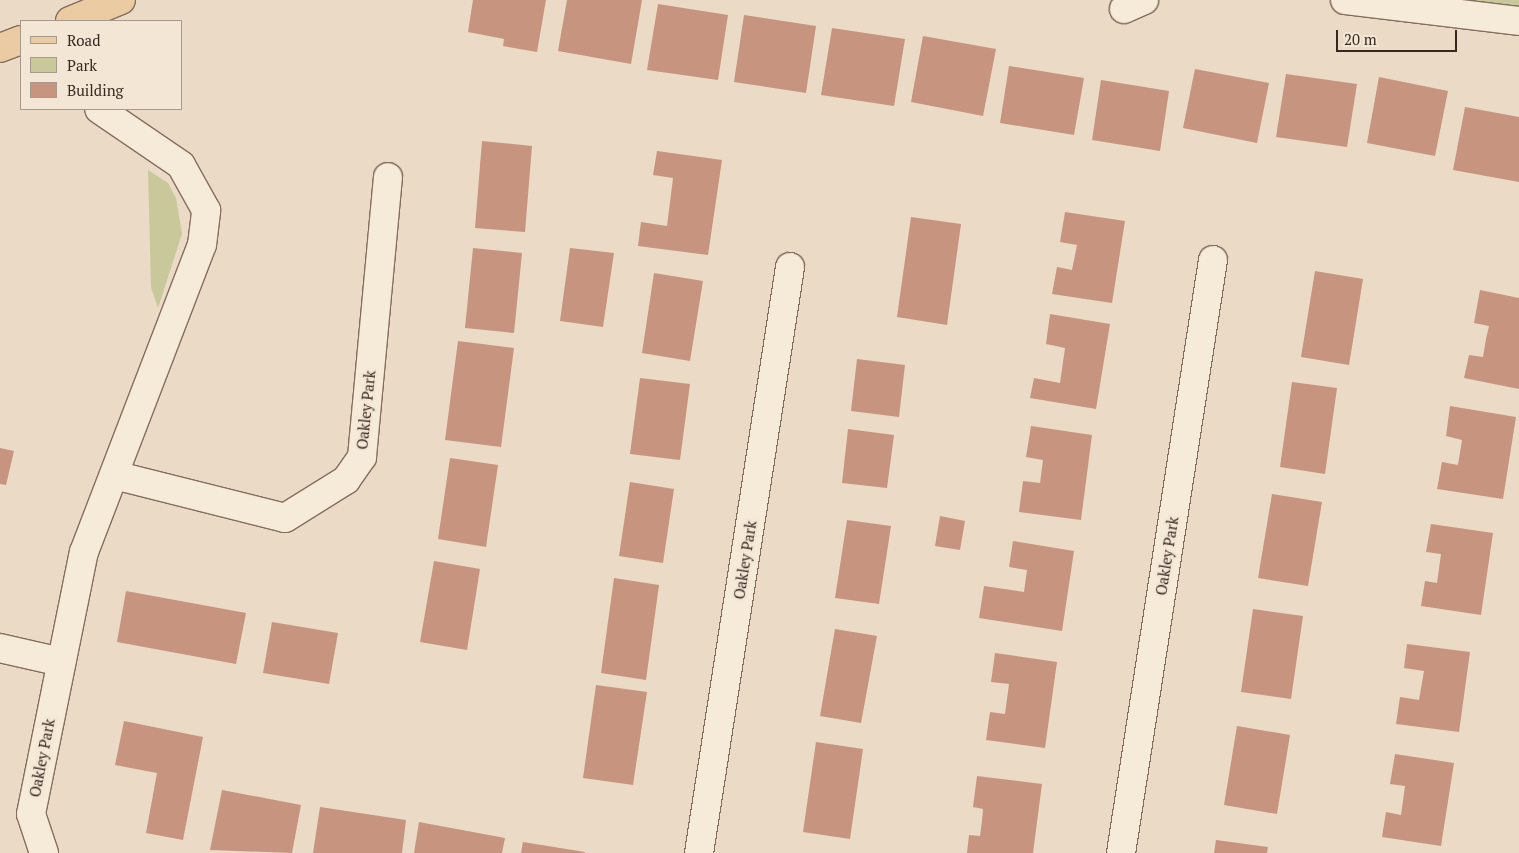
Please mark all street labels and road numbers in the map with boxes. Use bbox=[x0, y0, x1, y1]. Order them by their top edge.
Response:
street label: Oakley Park bbox=[353, 370, 379, 450]
street label: Oakley Park bbox=[1152, 515, 1182, 597]
street label: Oakley Park bbox=[730, 519, 760, 601]
street label: Oakley Park bbox=[26, 717, 58, 799]

